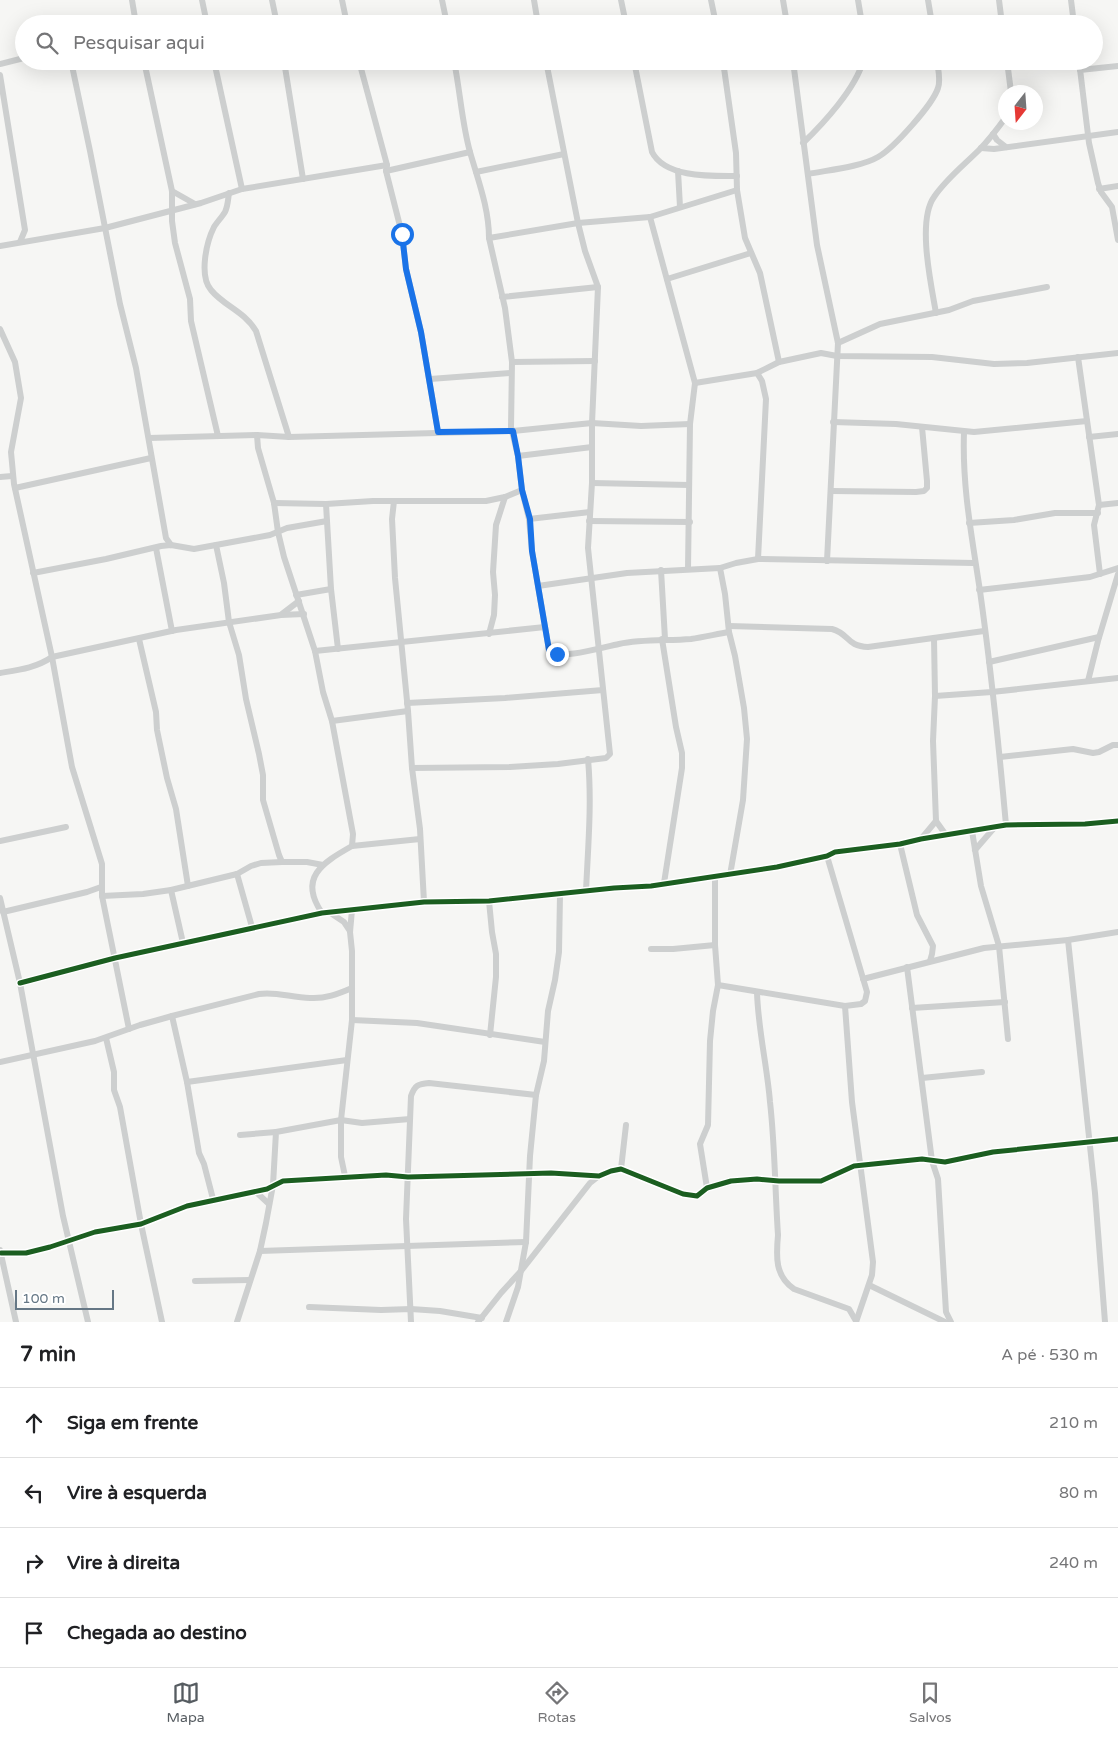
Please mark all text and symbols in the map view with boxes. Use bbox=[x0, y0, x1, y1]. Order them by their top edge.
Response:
search box bbox=[15, 15, 1103, 70]
icon: search bbox=[33, 29, 61, 57]
text: Pesquisar aqui bbox=[73, 32, 205, 54]
north arrow bbox=[998, 85, 1043, 130]
route start bbox=[391, 223, 414, 246]
route end bbox=[546, 643, 569, 666]
scale bar bbox=[15, 1287, 114, 1310]
text: 100 m bbox=[22, 1290, 65, 1307]
text: 7 min bbox=[20, 1342, 76, 1367]
text: A pé · 530 m bbox=[1001, 1345, 1098, 1365]
icon: ahead bbox=[20, 1409, 48, 1437]
text: Siga em frente bbox=[67, 1412, 198, 1434]
text: 210 m bbox=[1049, 1413, 1098, 1433]
icon: left bbox=[20, 1479, 48, 1507]
text: Vire à esquerda bbox=[67, 1482, 207, 1504]
text: 80 m bbox=[1059, 1483, 1098, 1503]
icon: right bbox=[20, 1549, 48, 1577]
text: Vire à direita bbox=[67, 1552, 180, 1574]
text: 240 m bbox=[1049, 1553, 1098, 1573]
icon: arrive bbox=[20, 1619, 48, 1647]
text: Chegada ao destino bbox=[67, 1622, 247, 1644]
tab: Mapa bbox=[166, 1679, 205, 1726]
tab: Rotas bbox=[538, 1679, 576, 1726]
tab: Salvos bbox=[909, 1679, 951, 1726]

